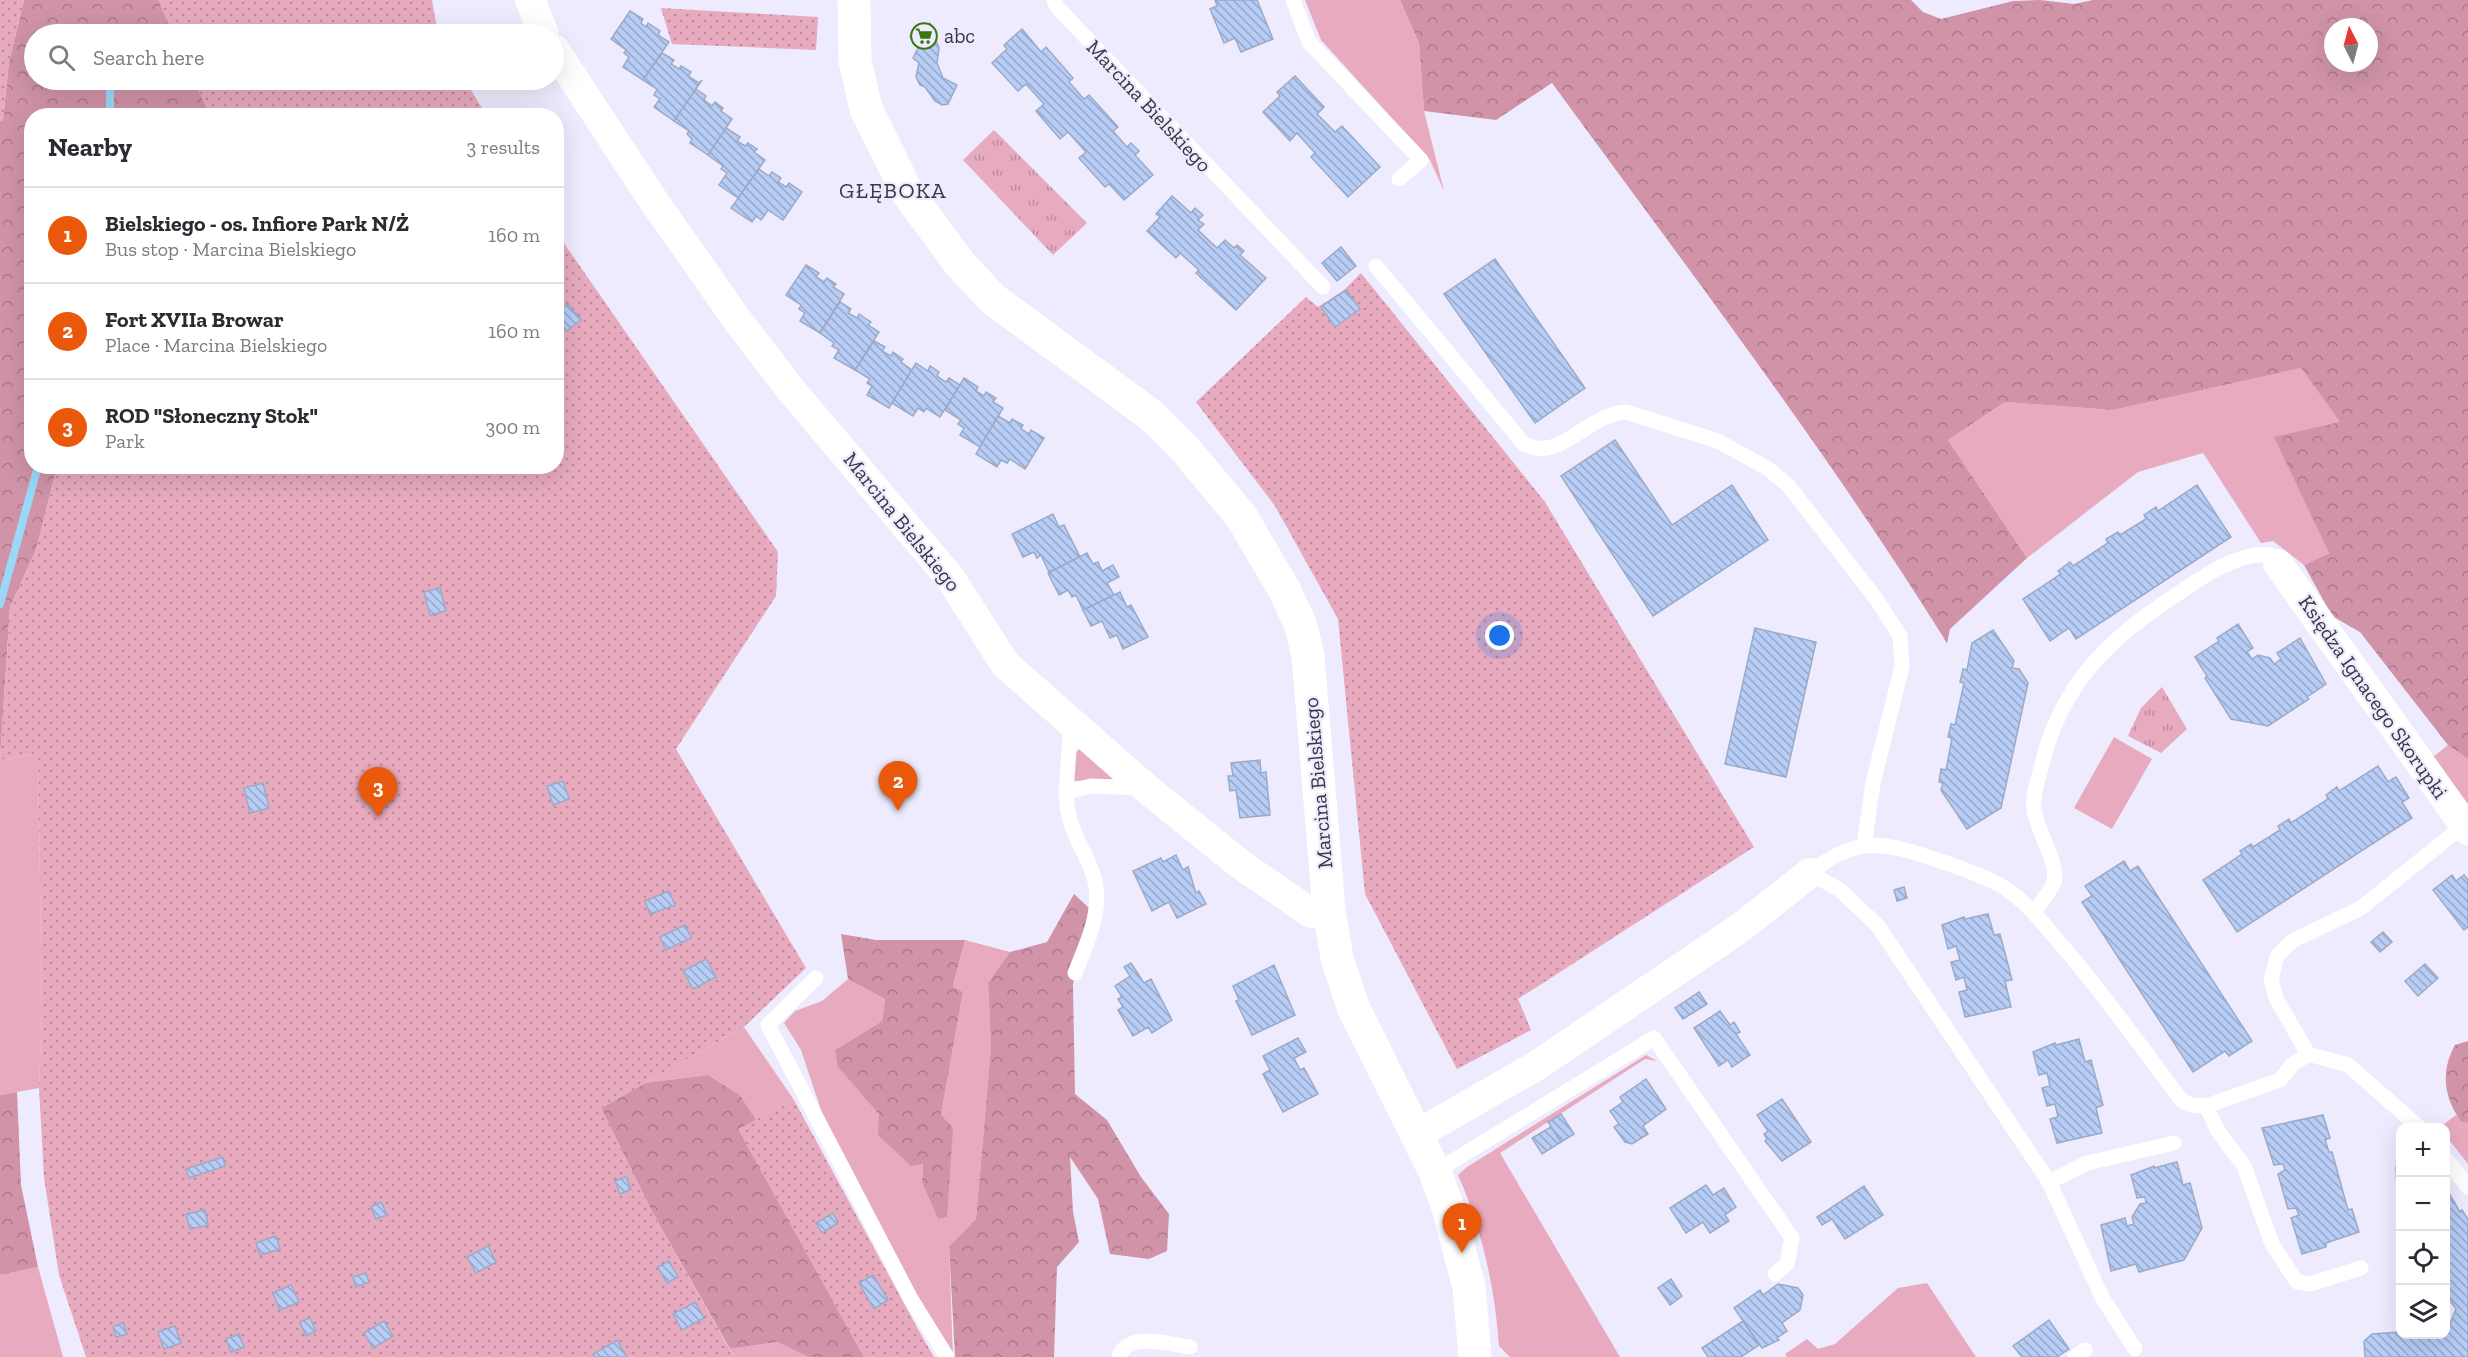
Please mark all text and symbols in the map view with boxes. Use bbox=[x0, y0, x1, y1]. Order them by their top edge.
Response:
north arrow bbox=[2324, 18, 2378, 72]
supermarket icon: abc bbox=[909, 21, 939, 51]
place label: abc bbox=[944, 23, 975, 48]
search box bbox=[24, 24, 564, 90]
street label: Marcina Bielskiego bbox=[1082, 34, 1217, 177]
icon: search bbox=[45, 41, 78, 74]
text: Search here bbox=[93, 44, 204, 71]
text: Nearby bbox=[48, 131, 132, 163]
text: 3 results bbox=[466, 135, 540, 159]
district label: GŁĘBOKA bbox=[839, 177, 947, 204]
text: Bielskiego - os. Infiore Park N/Ż bbox=[105, 210, 409, 237]
text: 1 bbox=[63, 223, 72, 247]
text: 160 m bbox=[488, 223, 540, 247]
text: Bus stop · Marcina Bielskiego bbox=[105, 237, 356, 261]
text: Fort XVIIa Browar bbox=[105, 306, 284, 333]
text: 2 bbox=[62, 319, 73, 343]
text: 160 m bbox=[488, 319, 540, 343]
text: Place · Marcina Bielskiego bbox=[105, 333, 327, 357]
text: ROD "Słoneczny Stok" bbox=[105, 402, 318, 429]
text: 3 bbox=[62, 415, 73, 439]
text: 300 m bbox=[485, 415, 540, 439]
text: Park bbox=[105, 429, 145, 453]
street label: Marcina Bielskiego bbox=[839, 447, 966, 596]
street label: Księdza Ignacego Skorupki bbox=[2294, 590, 2453, 803]
your location bbox=[1485, 621, 1514, 650]
street label: Marcina Bielskiego bbox=[1298, 696, 1337, 870]
pin: 2 bbox=[878, 762, 918, 811]
pin: 3 bbox=[358, 768, 398, 817]
map controls bbox=[2396, 1123, 2450, 1339]
button: + bbox=[2396, 1123, 2450, 1177]
button: − bbox=[2396, 1177, 2450, 1231]
pin: 1 bbox=[1442, 1204, 1482, 1253]
button: locate bbox=[2396, 1231, 2450, 1285]
button: layers bbox=[2396, 1285, 2450, 1339]

